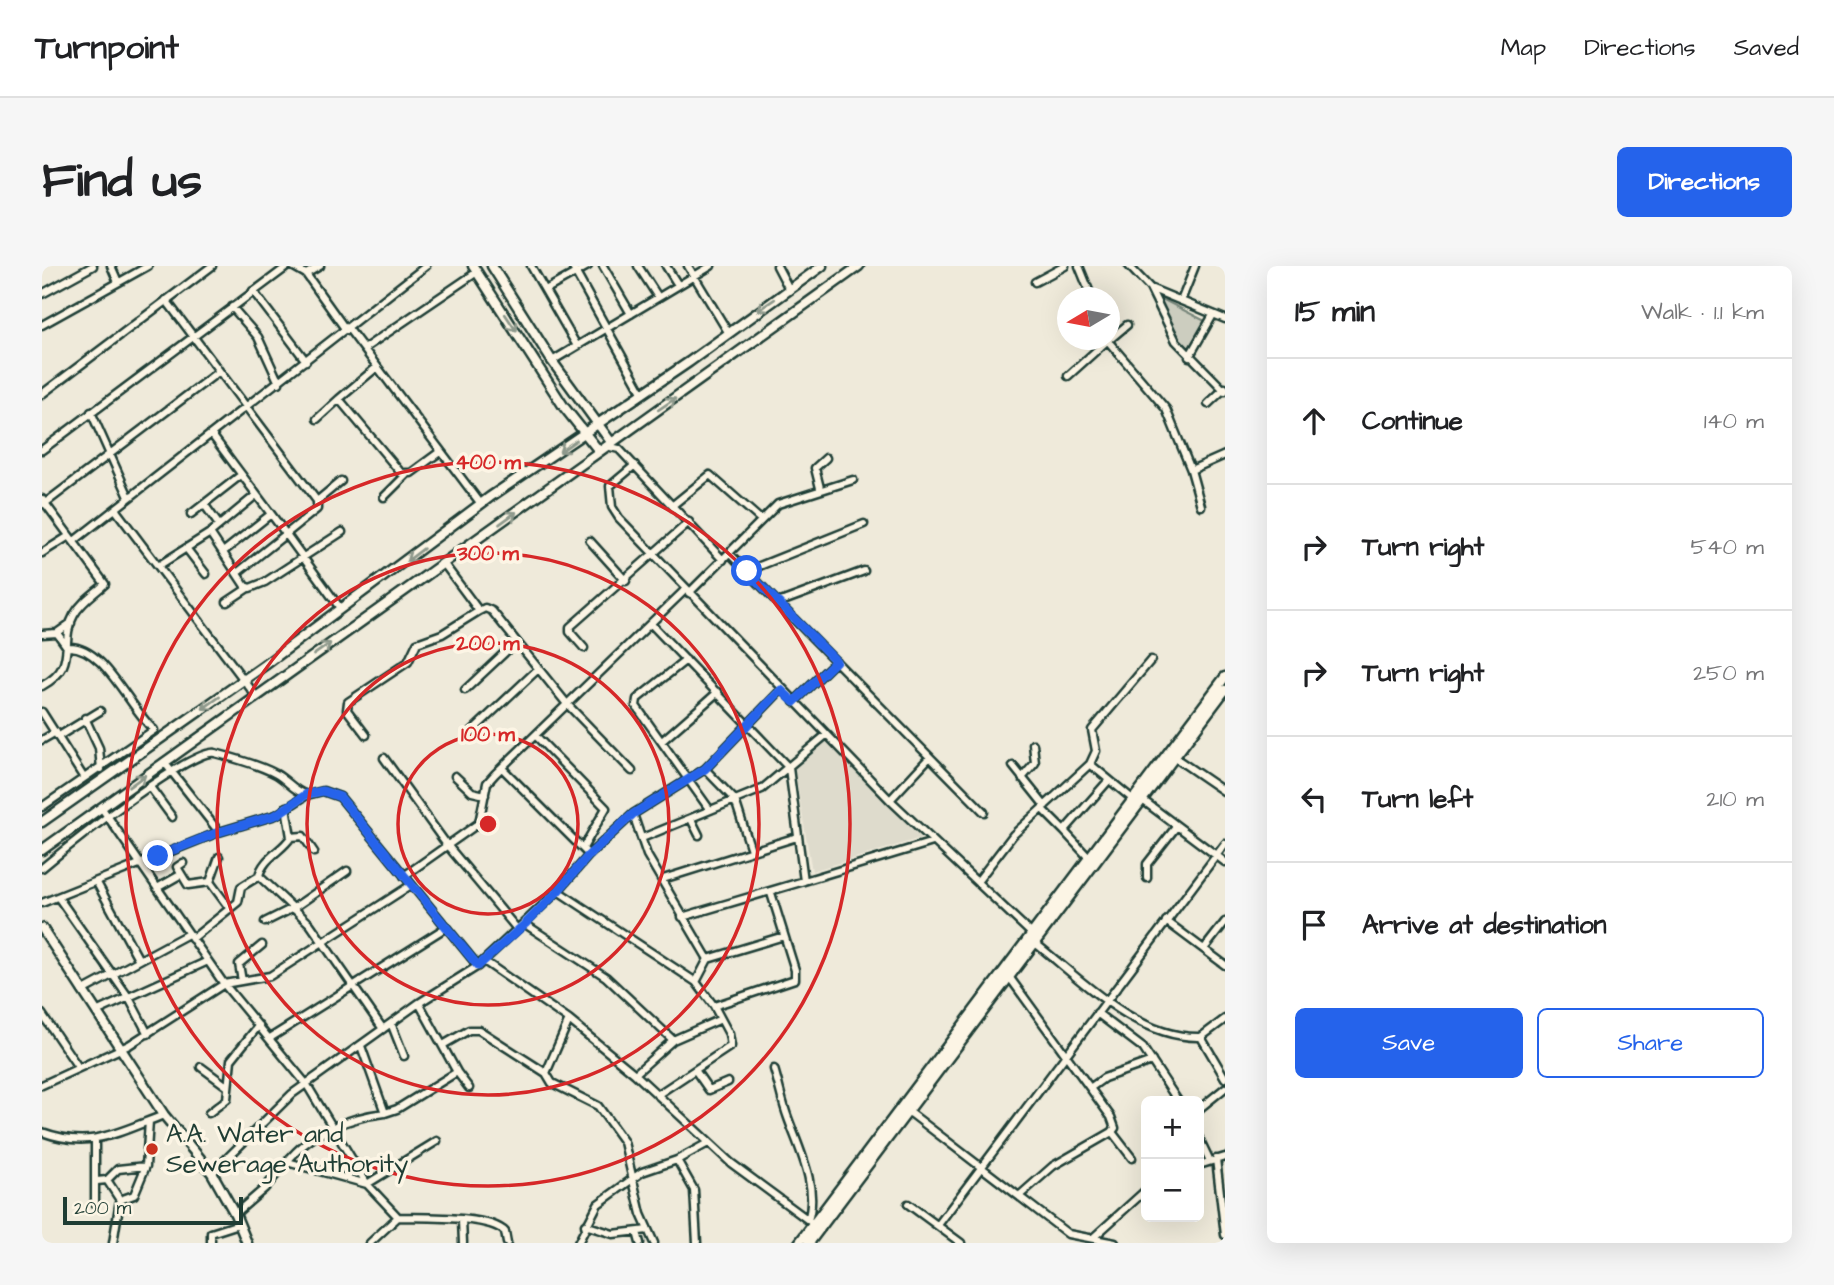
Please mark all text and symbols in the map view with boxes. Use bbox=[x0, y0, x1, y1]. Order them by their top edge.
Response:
text: Turnpoint bbox=[35, 25, 179, 71]
text: Map bbox=[1501, 31, 1546, 65]
text: Directions bbox=[1584, 31, 1696, 65]
text: Saved bbox=[1734, 31, 1799, 65]
button: Directions bbox=[1617, 147, 1792, 217]
text: Find us bbox=[42, 148, 202, 216]
north arrow bbox=[1057, 287, 1120, 350]
text: 15 min bbox=[1295, 291, 1375, 333]
text: Walk · 1.1 km bbox=[1641, 296, 1764, 328]
one-way arrow bbox=[757, 298, 776, 312]
one-way arrow bbox=[503, 313, 518, 332]
one-way arrow bbox=[657, 397, 676, 411]
icon: ahead bbox=[1295, 402, 1333, 440]
text: Continue bbox=[1362, 403, 1463, 439]
text: 140 m bbox=[1704, 405, 1764, 437]
one-way arrow bbox=[559, 439, 578, 453]
text: 400 m bbox=[455, 448, 521, 477]
one-way arrow bbox=[498, 511, 517, 525]
icon: right bbox=[1295, 528, 1333, 566]
text: Turn right bbox=[1362, 529, 1484, 565]
text: 540 m bbox=[1690, 531, 1764, 563]
text: 300 m bbox=[456, 539, 520, 568]
one-way arrow bbox=[406, 548, 425, 563]
route start bbox=[731, 555, 762, 586]
text: 200 m bbox=[455, 629, 520, 658]
one-way arrow bbox=[312, 642, 331, 656]
icon: right bbox=[1295, 654, 1333, 692]
text: Turn right bbox=[1362, 655, 1484, 691]
text: 250 m bbox=[1693, 657, 1764, 689]
one-way arrow bbox=[202, 696, 221, 710]
text: 100 m bbox=[461, 720, 516, 749]
one-way arrow bbox=[127, 774, 146, 788]
icon: left bbox=[1295, 780, 1333, 818]
text: Turn left bbox=[1362, 781, 1473, 817]
text: 210 m bbox=[1706, 783, 1764, 815]
centre of rings bbox=[476, 812, 500, 836]
route end bbox=[142, 840, 173, 871]
icon: arrive bbox=[1295, 906, 1333, 944]
text: Arrive at destination bbox=[1362, 907, 1607, 943]
button: Save bbox=[1295, 1008, 1523, 1078]
button: Share bbox=[1537, 1008, 1764, 1078]
map controls bbox=[1141, 1096, 1204, 1222]
button: + bbox=[1141, 1096, 1204, 1159]
place label: A.A. Water and Sewerage Authority bbox=[166, 1116, 408, 1184]
marker: A.A. Water and Sewerage Authority bbox=[144, 1141, 160, 1157]
button: − bbox=[1141, 1159, 1204, 1222]
scale bar bbox=[63, 1194, 243, 1226]
text: 200 m bbox=[74, 1195, 131, 1222]

